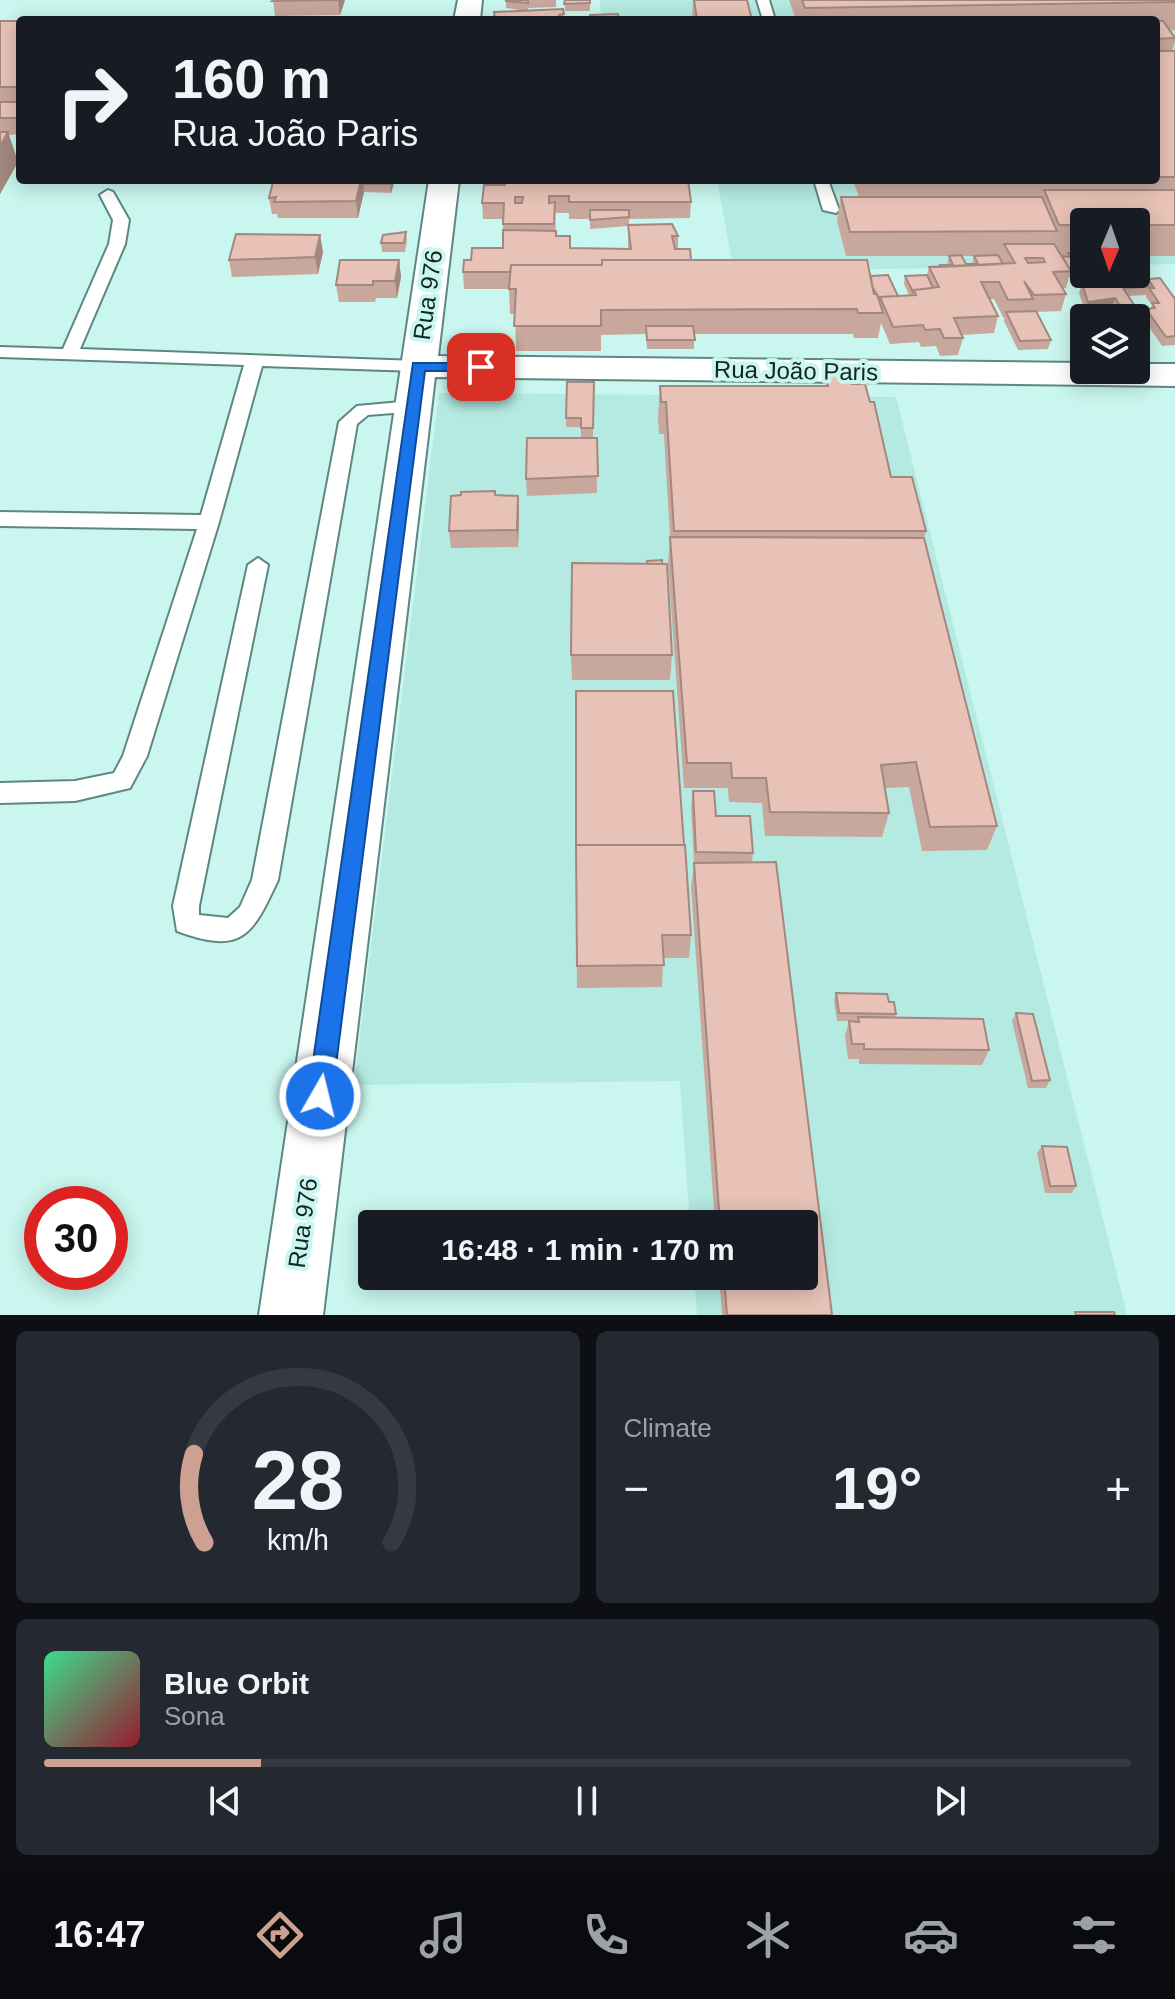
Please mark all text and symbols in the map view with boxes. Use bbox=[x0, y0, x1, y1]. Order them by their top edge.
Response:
text: 160 m bbox=[172, 47, 331, 110]
icon: right bbox=[40, 48, 144, 152]
text: Rua João Paris bbox=[172, 113, 418, 154]
north arrow bbox=[1070, 208, 1150, 288]
map controls bbox=[1070, 208, 1150, 384]
street label: Rua 976 bbox=[408, 248, 447, 342]
button: layers bbox=[1070, 304, 1150, 384]
pin bbox=[447, 333, 515, 401]
icon: arrive bbox=[459, 345, 503, 389]
street label: Rua João Paris bbox=[714, 356, 878, 385]
position arrow bbox=[278, 1054, 362, 1138]
street label: Rua 976 bbox=[283, 1176, 322, 1270]
speed limit sign: 30 bbox=[24, 1186, 128, 1290]
text: 16:48 · 1 min · 170 m bbox=[441, 1233, 735, 1266]
text: Climate bbox=[624, 1413, 712, 1443]
text: 28 bbox=[251, 1434, 344, 1527]
text: 19° bbox=[832, 1455, 923, 1522]
text: − bbox=[624, 1464, 649, 1513]
text: + bbox=[1105, 1464, 1131, 1513]
text: km/h bbox=[267, 1524, 329, 1556]
text: Blue Orbit bbox=[164, 1667, 309, 1700]
text: Sona bbox=[164, 1701, 225, 1731]
icon: previous bbox=[203, 1779, 247, 1823]
icon: pause bbox=[565, 1779, 609, 1823]
icon: next bbox=[928, 1779, 972, 1823]
icon: directions bbox=[252, 1907, 308, 1963]
icon: music bbox=[415, 1907, 471, 1963]
icon: phone bbox=[578, 1907, 634, 1963]
icon: climate bbox=[740, 1907, 796, 1963]
icon: car bbox=[903, 1907, 959, 1963]
icon: filters bbox=[1066, 1907, 1122, 1963]
text: 16:47 bbox=[53, 1914, 145, 1955]

